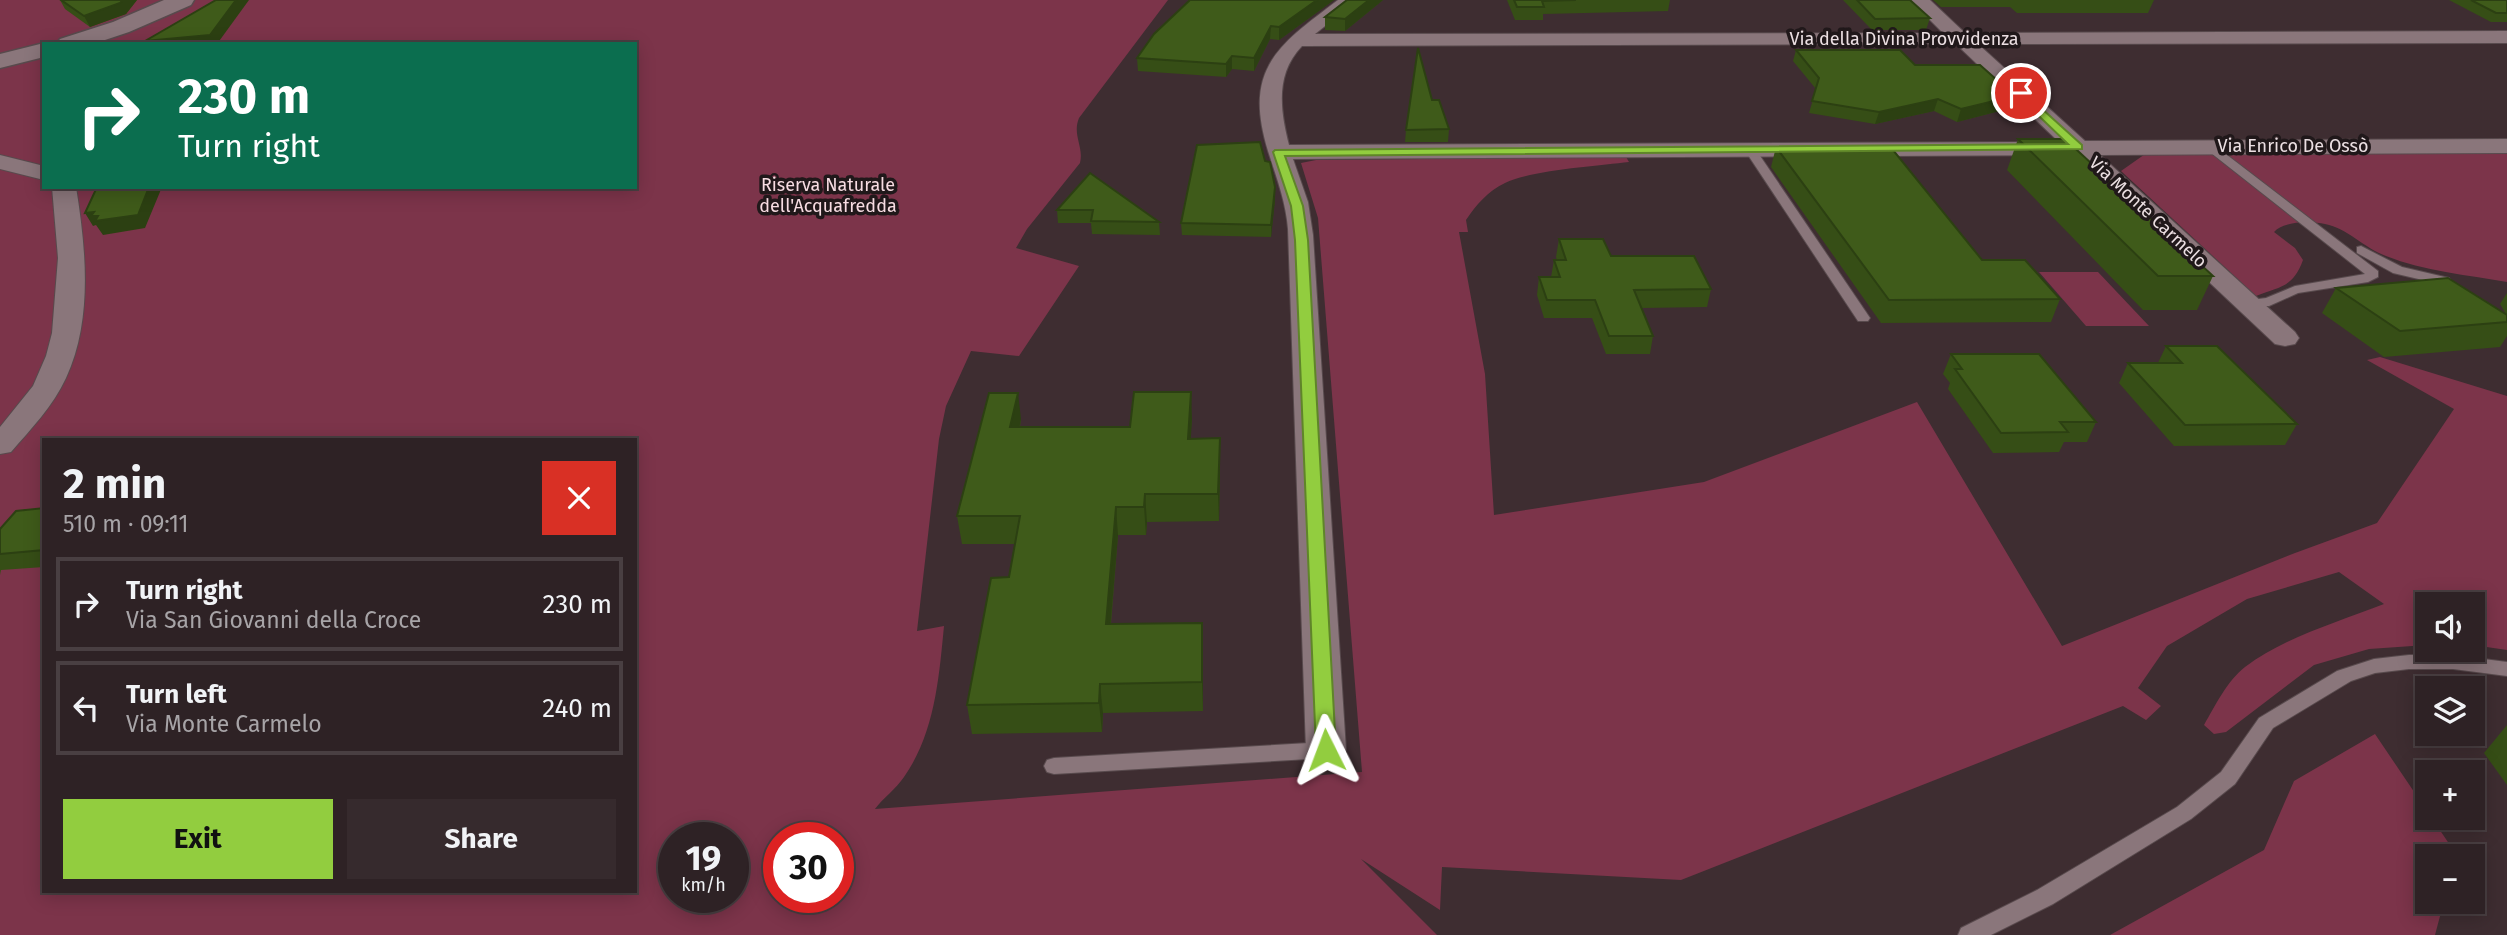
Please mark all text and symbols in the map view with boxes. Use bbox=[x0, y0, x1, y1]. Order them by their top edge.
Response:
street label: Via della Divina Provvidenza bbox=[1789, 28, 2019, 50]
pin bbox=[1991, 63, 2051, 123]
text: 230 m bbox=[178, 67, 310, 126]
icon: right bbox=[63, 70, 154, 161]
icon: arrive bbox=[2002, 74, 2040, 112]
text: Turn right bbox=[178, 127, 320, 165]
street label: Via Enrico De Ossò bbox=[2218, 135, 2368, 157]
street label: Via Monte Carmelo bbox=[2085, 152, 2211, 272]
park label: Riserva Naturale dell'Acquafredda bbox=[759, 174, 897, 217]
text: 2 min bbox=[63, 459, 166, 509]
button: close bbox=[542, 461, 616, 535]
text: 510 m · 09:11 bbox=[63, 510, 189, 538]
text: Turn right bbox=[126, 575, 243, 606]
icon: right bbox=[67, 585, 105, 623]
text: 230 m bbox=[543, 589, 612, 620]
map controls bbox=[2415, 592, 2485, 914]
button: sound bbox=[2415, 592, 2485, 662]
text: Via San Giovanni della Croce bbox=[126, 606, 421, 634]
button: layers bbox=[2415, 676, 2485, 746]
text: Turn left bbox=[126, 679, 227, 710]
icon: left bbox=[67, 689, 105, 727]
text: 240 m bbox=[542, 693, 612, 724]
text: Via Monte Carmelo bbox=[126, 710, 322, 738]
position arrow bbox=[1289, 713, 1363, 787]
button: + bbox=[2415, 760, 2485, 830]
button: Exit bbox=[63, 799, 333, 879]
button: Share bbox=[347, 799, 616, 879]
speed limit sign: 30 bbox=[763, 822, 854, 913]
text: 19 bbox=[686, 837, 721, 879]
button: − bbox=[2415, 844, 2485, 914]
text: km/h bbox=[681, 874, 726, 896]

